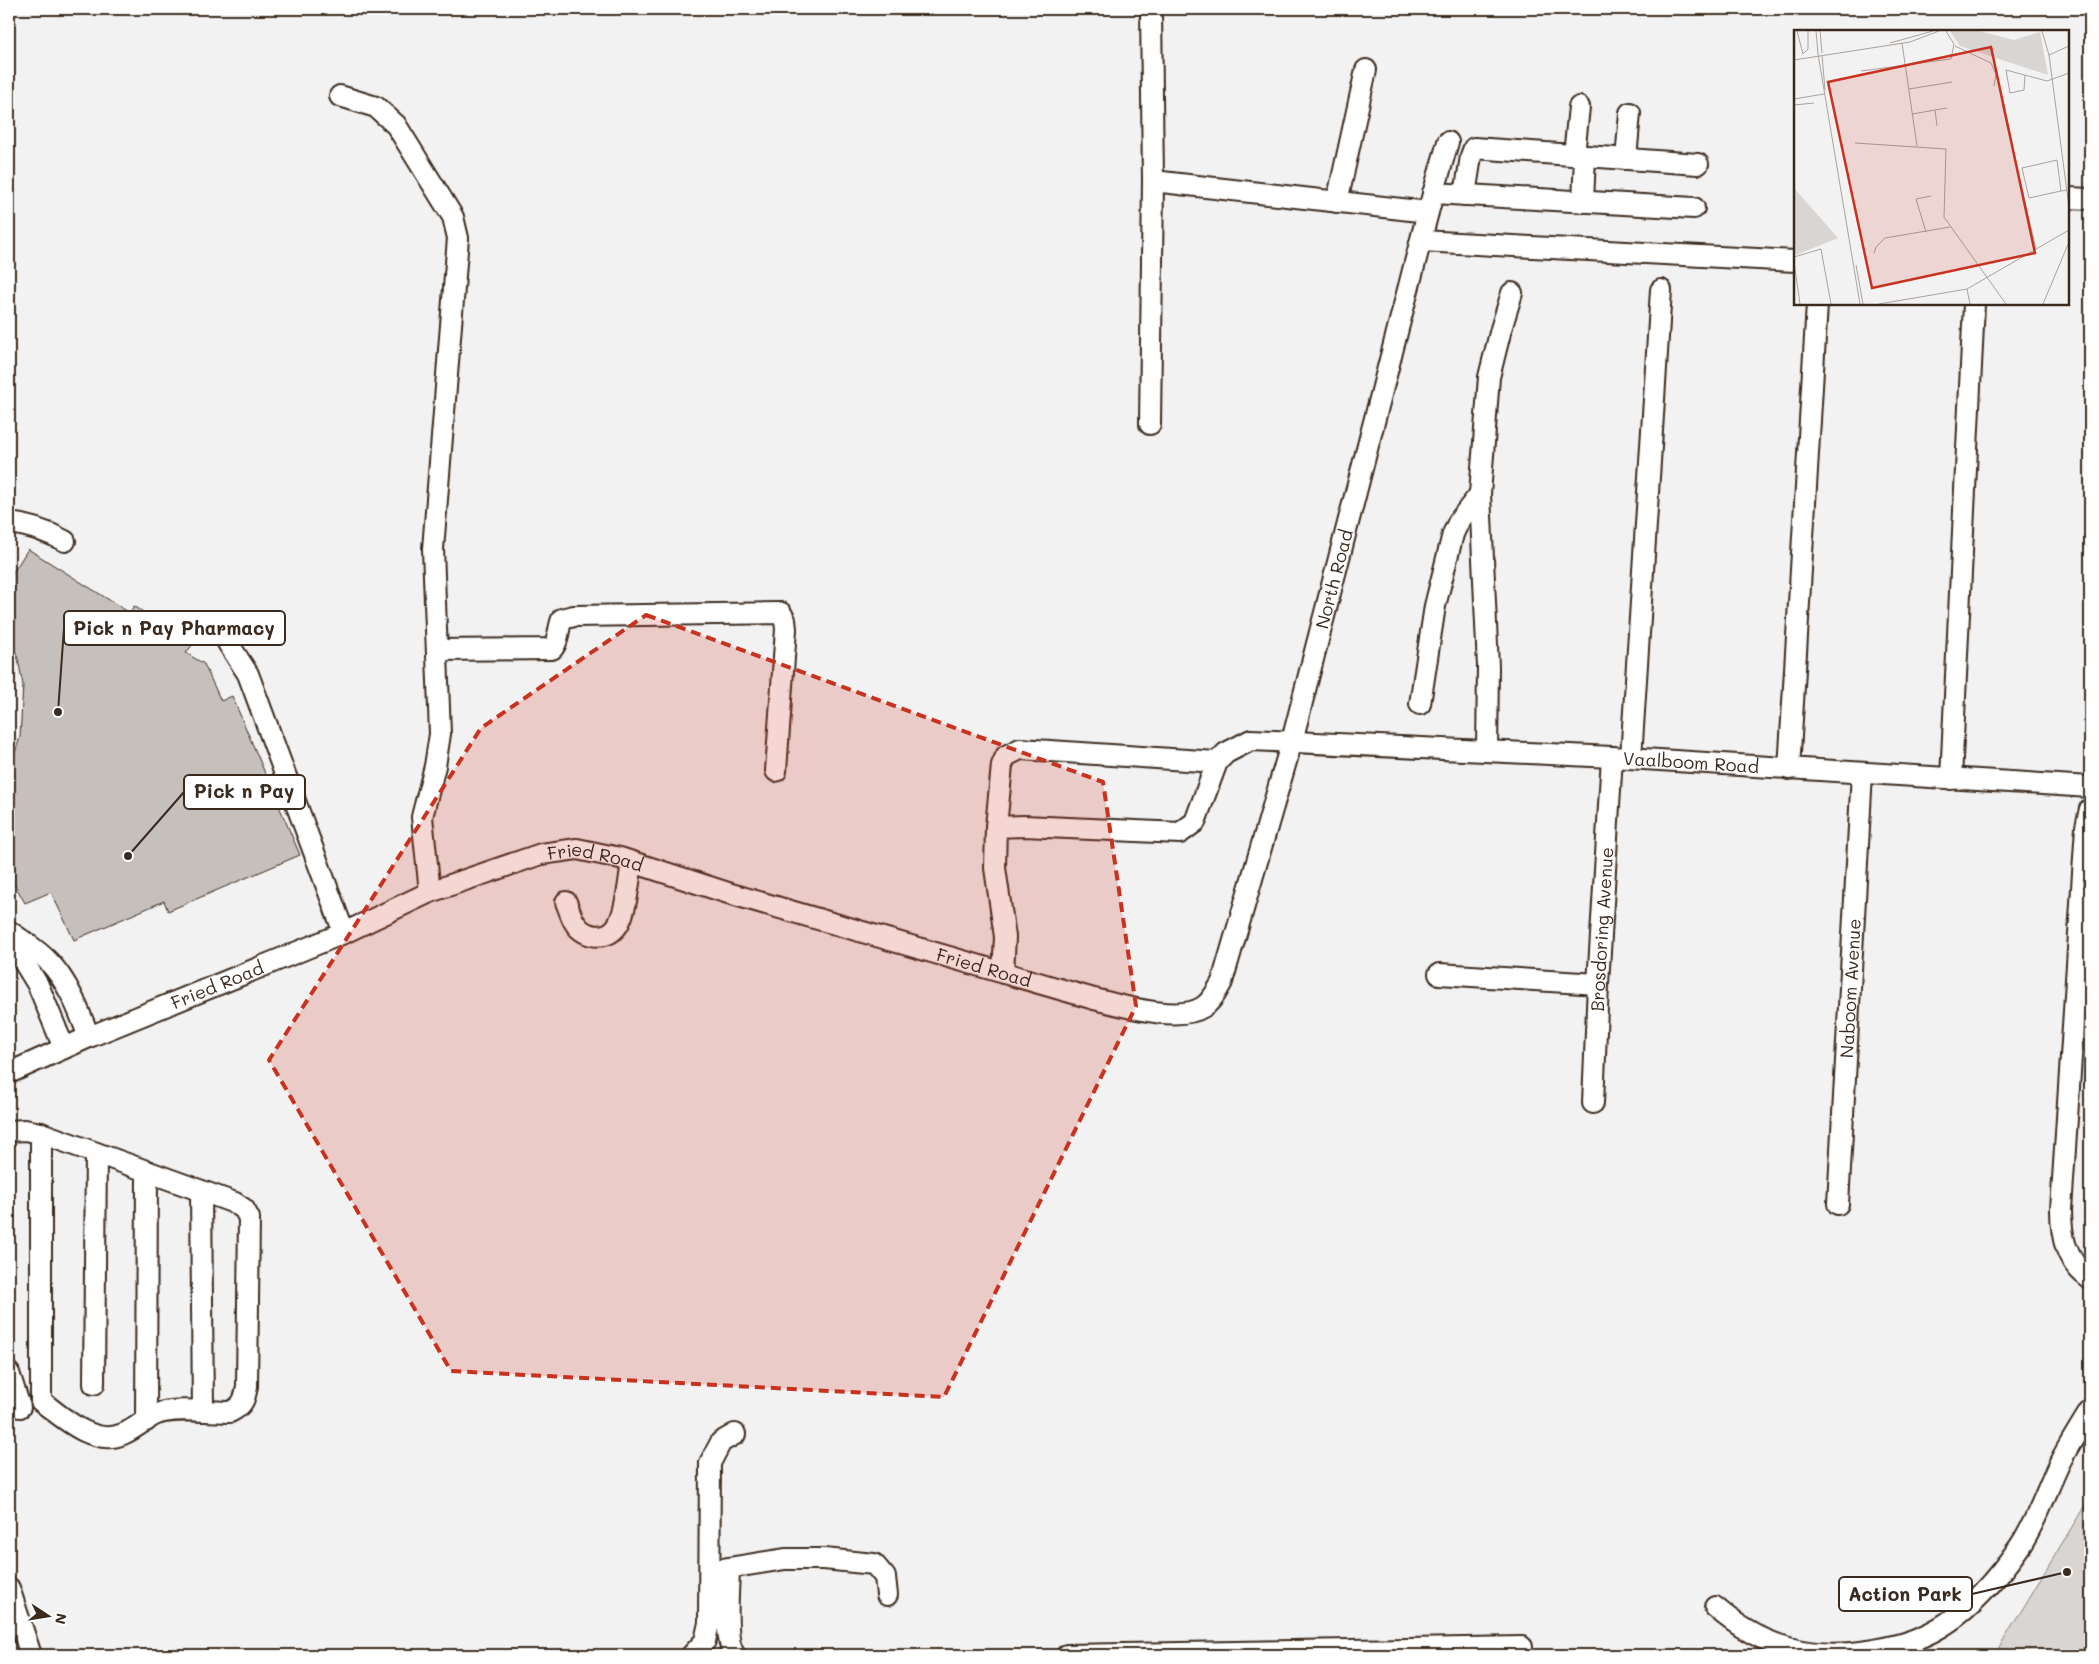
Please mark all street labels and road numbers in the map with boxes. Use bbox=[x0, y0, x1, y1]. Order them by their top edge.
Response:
street label: North Road bbox=[1309, 527, 1358, 631]
street label: Vaalboom Road bbox=[1622, 746, 1760, 778]
street label: Fried Road bbox=[546, 836, 646, 877]
street label: Brosdoring Avenue bbox=[1585, 846, 1618, 1012]
street label: Naboom Avenue bbox=[1834, 918, 1866, 1059]
street label: Fried Road bbox=[934, 942, 1034, 992]
street label: Fried Road bbox=[167, 955, 267, 1014]

